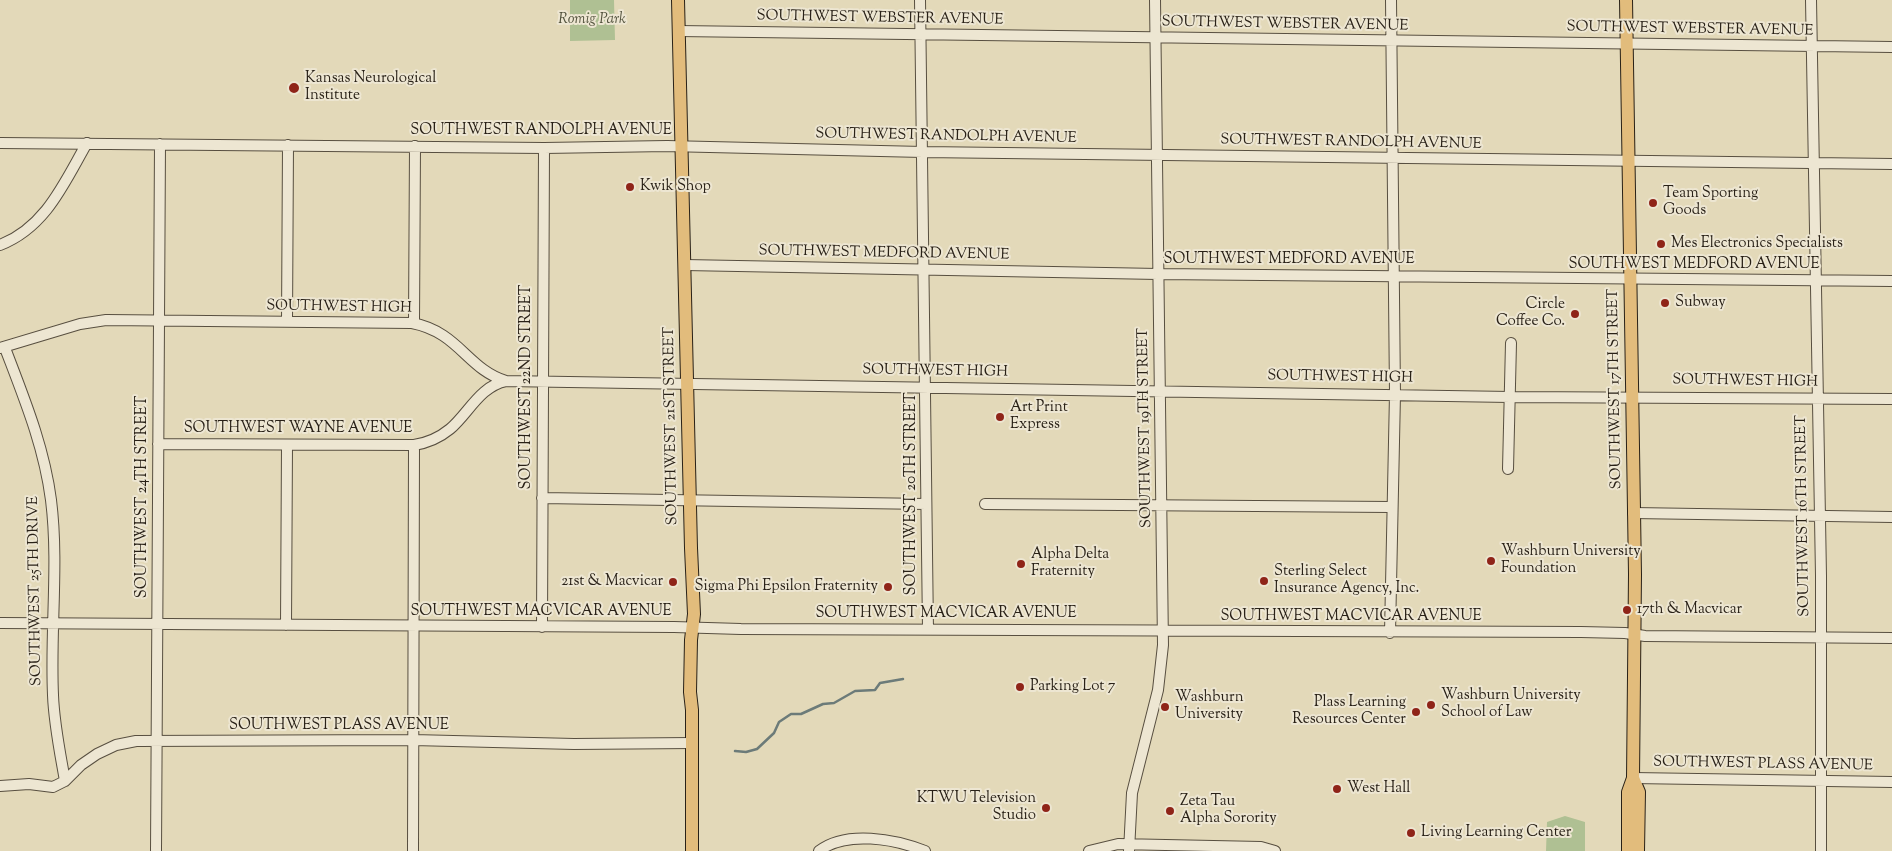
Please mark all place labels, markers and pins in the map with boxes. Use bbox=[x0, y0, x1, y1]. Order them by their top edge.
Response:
place label: Kansas Neurological Institute bbox=[305, 70, 436, 105]
marker: Kansas Neurological Institute bbox=[287, 81, 301, 95]
place label: Kwik Shop bbox=[640, 178, 711, 196]
marker: Kwik Shop bbox=[624, 181, 636, 193]
place label: Team Sporting Goods bbox=[1663, 185, 1758, 220]
marker: Team Sporting Goods bbox=[1647, 197, 1659, 209]
place label: Mes Electronics Specialists bbox=[1671, 235, 1843, 253]
marker: Mes Electronics Specialists bbox=[1655, 238, 1667, 250]
place label: Subway bbox=[1675, 294, 1726, 312]
place label: Circle Coffee Co. bbox=[1496, 296, 1565, 331]
marker: Subway bbox=[1659, 297, 1671, 309]
marker: Circle Coffee Co. bbox=[1569, 308, 1581, 320]
place label: Art Print Express bbox=[1010, 399, 1068, 434]
marker: Art Print Express bbox=[994, 411, 1006, 423]
place label: Washburn University Foundation bbox=[1501, 543, 1641, 578]
place label: Alpha Delta Fraternity bbox=[1031, 546, 1109, 581]
marker: Washburn University Foundation bbox=[1485, 555, 1497, 567]
marker: Alpha Delta Fraternity bbox=[1015, 558, 1027, 570]
place label: Sterling Select Insurance Agency, Inc. bbox=[1274, 563, 1419, 598]
place label: 21st & Macvicar bbox=[561, 573, 663, 591]
marker: Sterling Select Insurance Agency, Inc. bbox=[1258, 575, 1270, 587]
marker: 21st & Macvicar bbox=[667, 576, 679, 588]
place label: Sigma Phi Epsilon Fraternity bbox=[695, 578, 878, 596]
marker: Sigma Phi Epsilon Fraternity bbox=[882, 581, 894, 593]
place label: 17th & Macvicar bbox=[1637, 601, 1742, 619]
marker: 17th & Macvicar bbox=[1621, 604, 1633, 616]
place label: Parking Lot 7 bbox=[1030, 678, 1115, 696]
marker: Parking Lot 7 bbox=[1014, 681, 1026, 693]
place label: Washburn University School of Law bbox=[1441, 687, 1581, 722]
place label: Washburn University bbox=[1175, 689, 1244, 724]
place label: Plass Learning Resources Center bbox=[1292, 694, 1406, 729]
marker: Washburn University School of Law bbox=[1425, 699, 1437, 711]
marker: Washburn University bbox=[1159, 701, 1171, 713]
marker: Plass Learning Resources Center bbox=[1410, 706, 1422, 718]
place label: West Hall bbox=[1347, 780, 1411, 798]
marker: West Hall bbox=[1331, 783, 1343, 795]
place label: KTWU Television Studio bbox=[917, 790, 1036, 825]
place label: Zeta Tau Alpha Sorority bbox=[1180, 793, 1277, 828]
marker: KTWU Television Studio bbox=[1040, 802, 1052, 814]
marker: Zeta Tau Alpha Sorority bbox=[1164, 805, 1176, 817]
place label: Living Learning Center bbox=[1421, 824, 1571, 842]
marker: Living Learning Center bbox=[1405, 827, 1417, 839]

